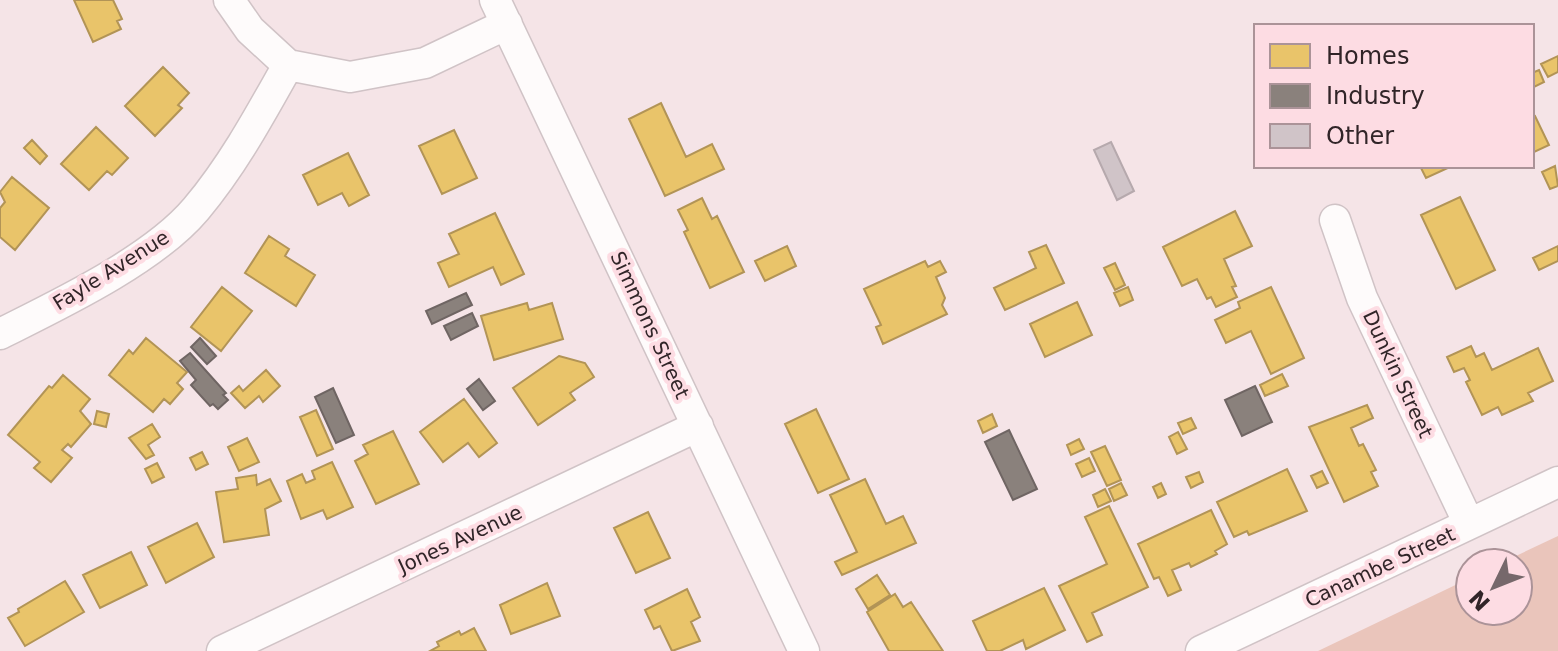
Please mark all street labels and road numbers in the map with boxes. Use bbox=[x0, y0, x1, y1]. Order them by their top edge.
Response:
street label: Fayle Avenue bbox=[49, 225, 173, 315]
street label: Simmons Street bbox=[605, 248, 695, 403]
street label: Dunkin Street bbox=[1358, 307, 1438, 442]
street label: Jones Avenue bbox=[392, 500, 526, 579]
street label: Canambe Street bbox=[1301, 522, 1459, 612]

